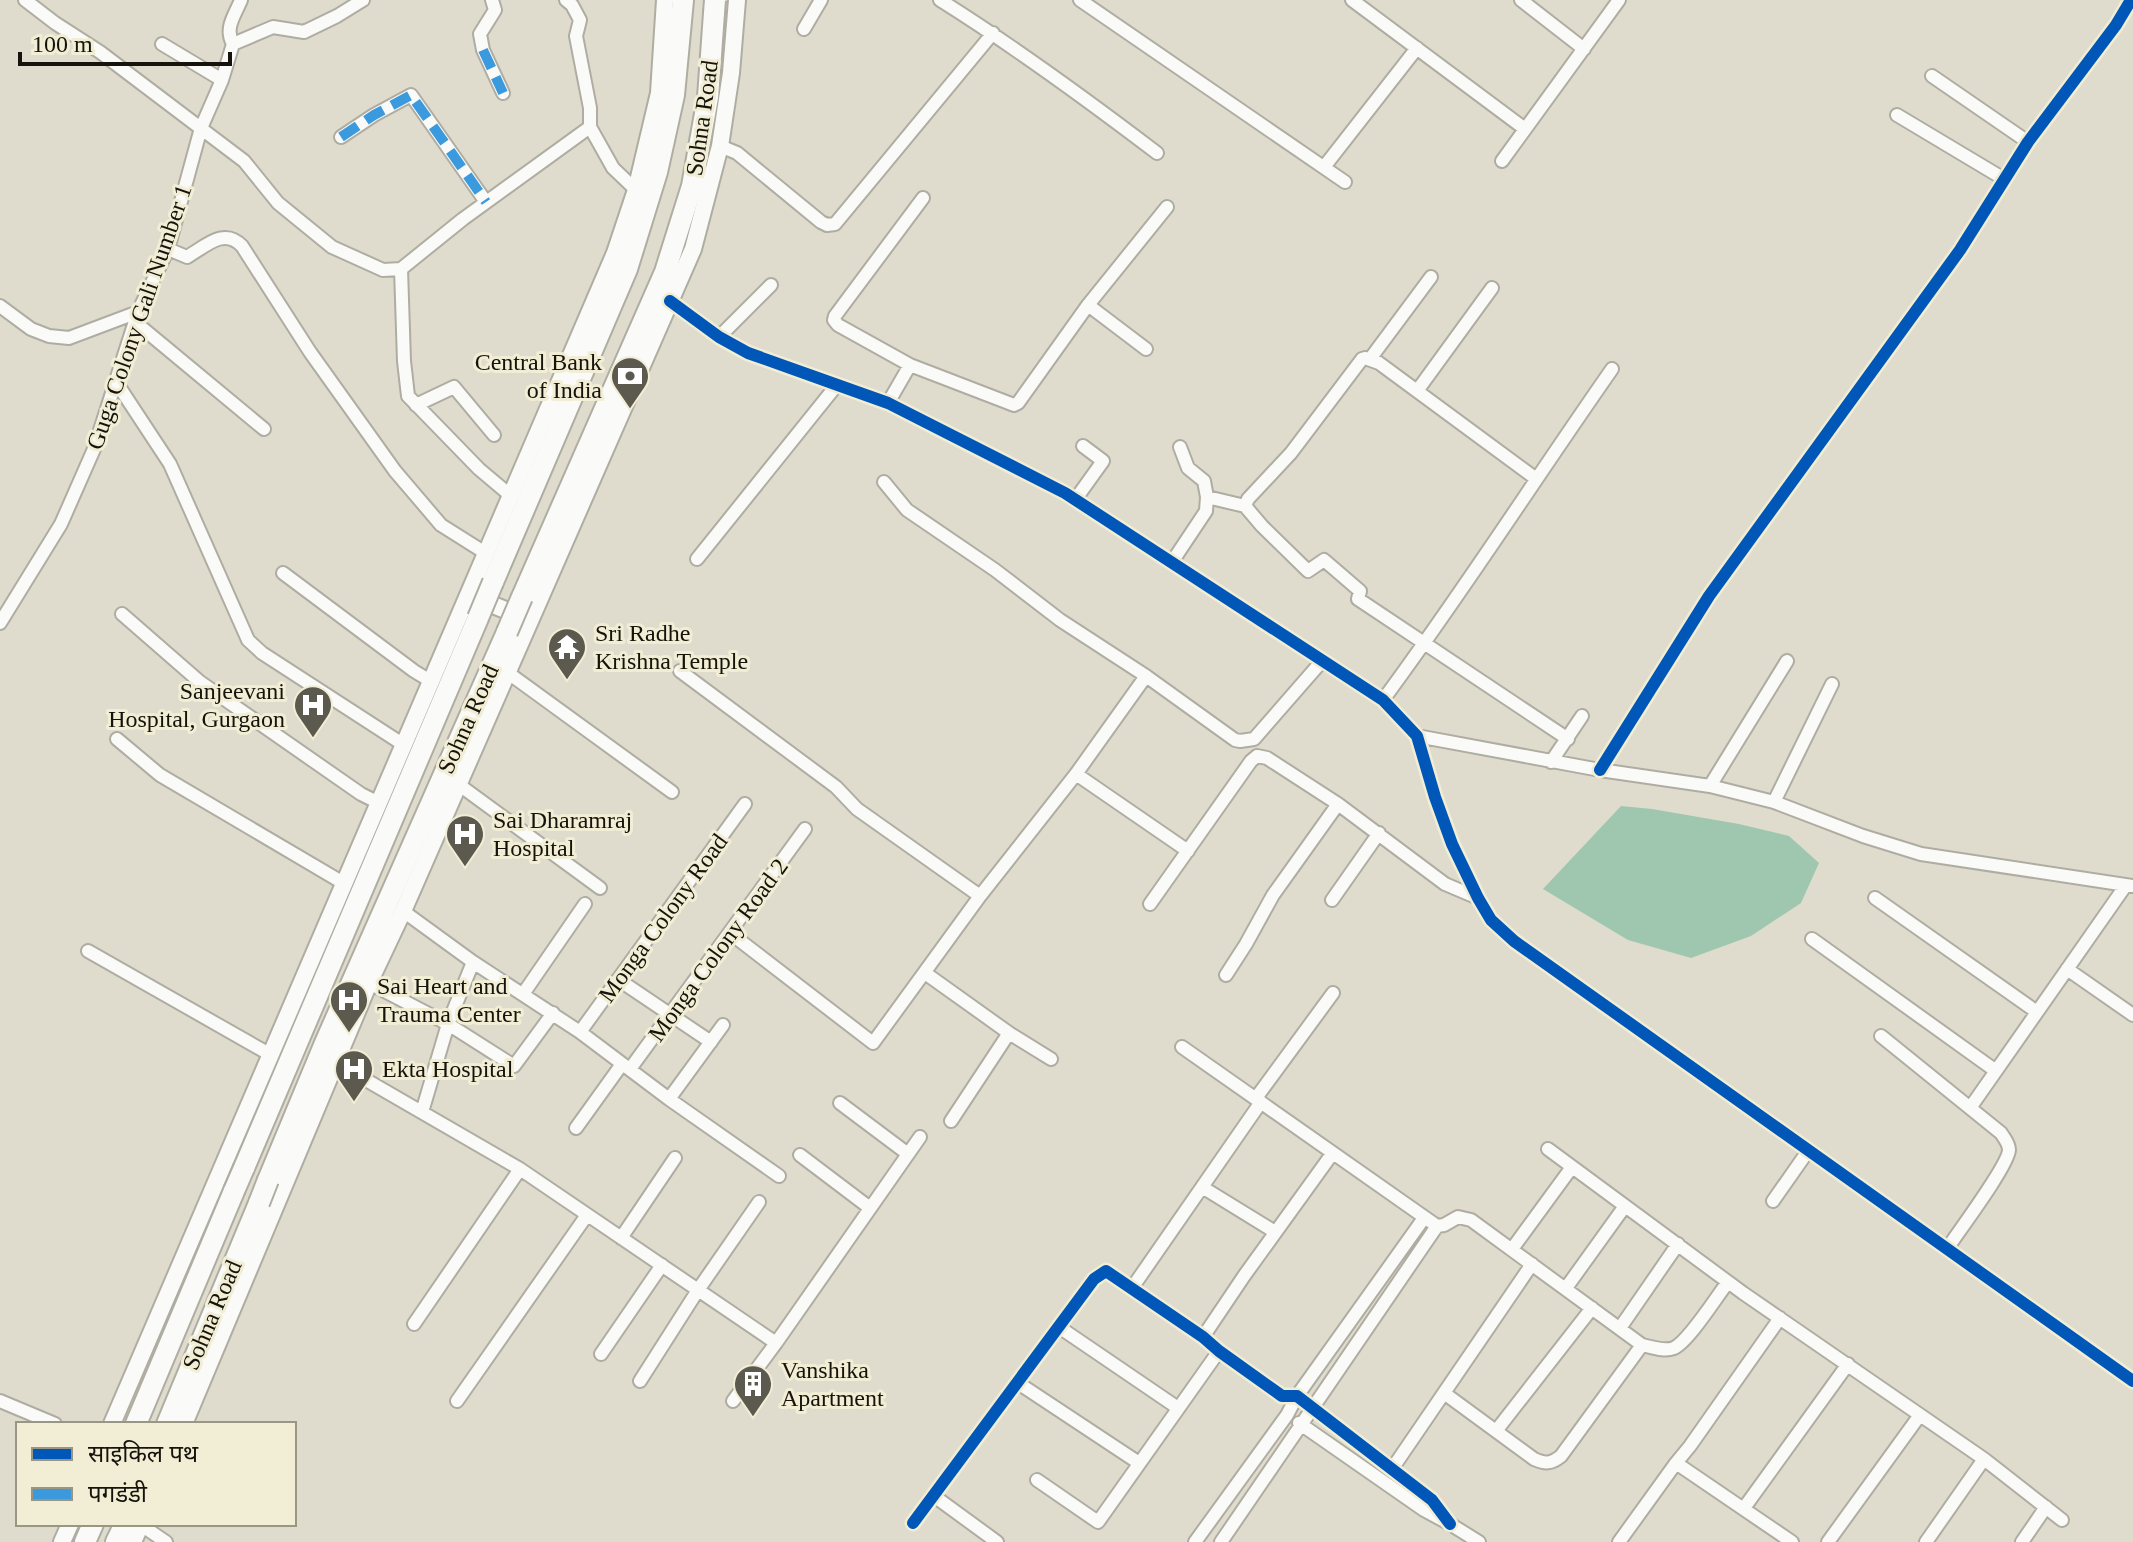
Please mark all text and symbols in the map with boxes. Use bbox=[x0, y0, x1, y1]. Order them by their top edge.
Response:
scale bar bbox=[20, 16, 230, 66]
text: 100 m bbox=[32, 31, 93, 57]
street label: Sohna Road bbox=[681, 58, 723, 178]
street label: Guga Colony Gali Number 1 bbox=[81, 181, 197, 453]
place label: Central Bank of India bbox=[475, 349, 602, 403]
bank icon: Central Bank of India bbox=[609, 355, 651, 410]
place label: Sri Radhe Krishna Temple bbox=[595, 620, 748, 674]
temple icon: Sri Radhe Krishna Temple bbox=[546, 626, 588, 681]
street label: Sohna Road bbox=[432, 660, 504, 778]
place label: Sanjeevani Hospital, Gurgaon bbox=[108, 678, 285, 732]
hospital icon: Sanjeevani Hospital, Gurgaon bbox=[292, 684, 334, 739]
place label: Sai Dharamraj Hospital bbox=[493, 807, 632, 861]
hospital icon: Sai Dharamraj Hospital bbox=[444, 813, 486, 868]
street label: Monga Colony Road bbox=[593, 829, 733, 1007]
street label: Monga Colony Road 2 bbox=[643, 854, 793, 1046]
place label: Sai Heart and Trauma Center bbox=[377, 973, 521, 1027]
hospital icon: Sai Heart and Trauma Center bbox=[328, 979, 370, 1034]
hospital icon: Ekta Hospital bbox=[333, 1048, 375, 1103]
place label: Ekta Hospital bbox=[382, 1056, 514, 1082]
street label: Sohna Road bbox=[177, 1256, 247, 1374]
place label: Vanshika Apartment bbox=[781, 1357, 884, 1411]
building icon: Vanshika Apartment bbox=[732, 1363, 774, 1418]
legend bbox=[16, 1422, 296, 1526]
text: साइकिल पथ bbox=[88, 1440, 199, 1467]
text: पगडंडी bbox=[88, 1480, 148, 1507]

